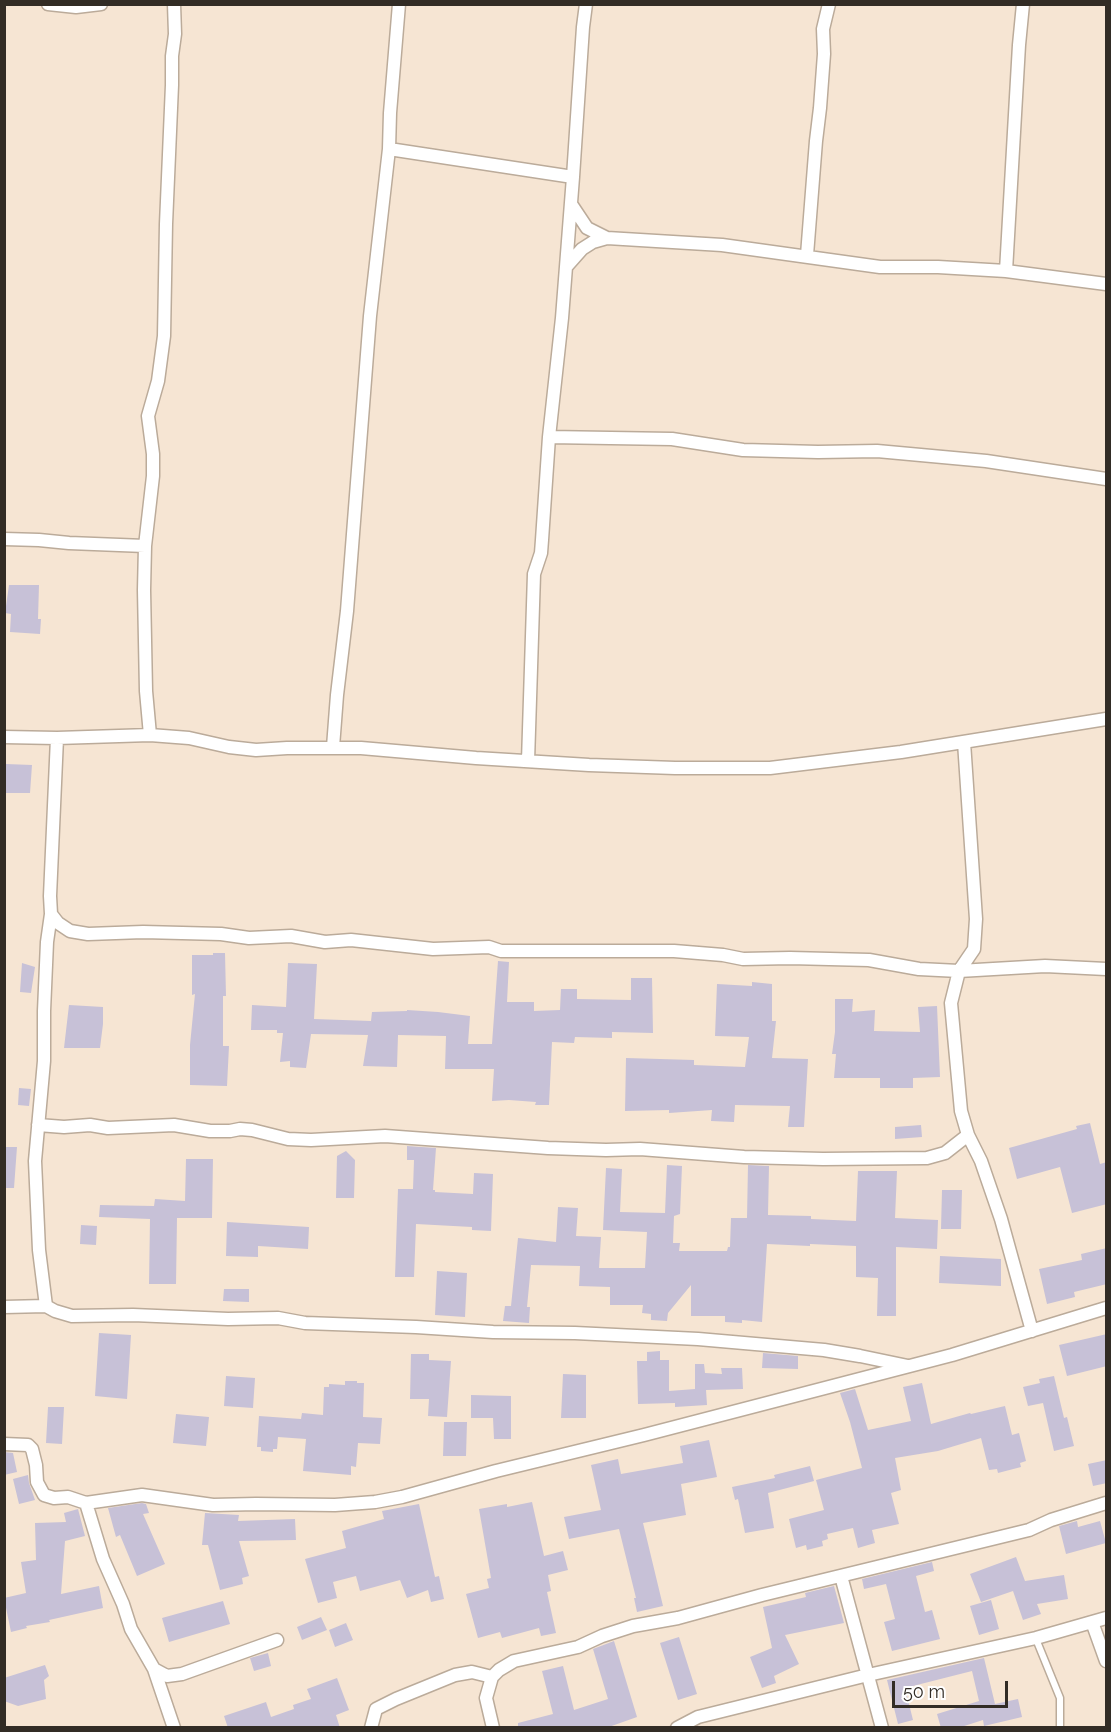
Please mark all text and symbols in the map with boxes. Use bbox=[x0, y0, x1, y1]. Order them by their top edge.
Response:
scale bar bbox=[895, 1669, 1010, 1707]
text: 50 m bbox=[903, 1681, 945, 1702]

